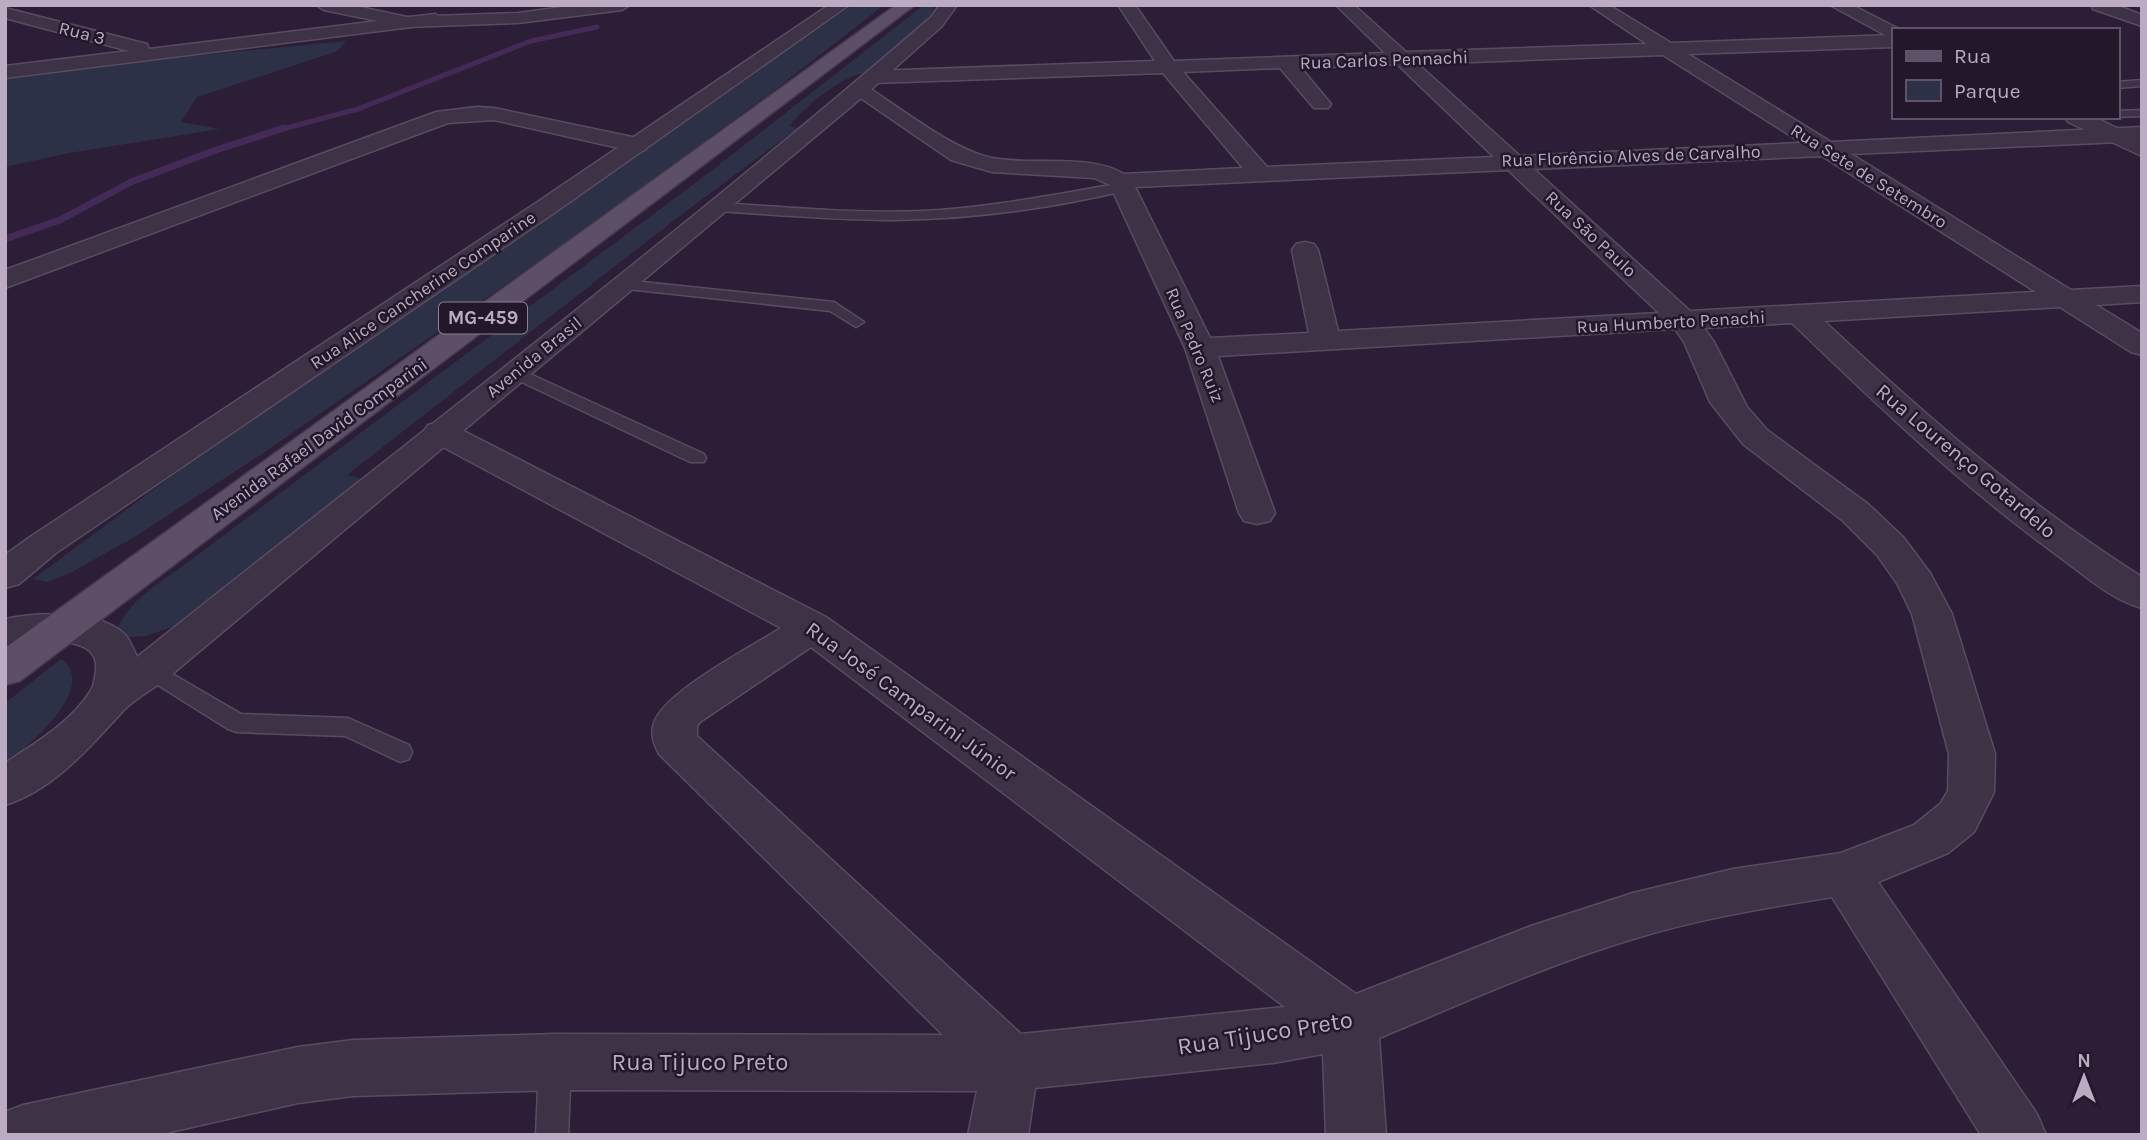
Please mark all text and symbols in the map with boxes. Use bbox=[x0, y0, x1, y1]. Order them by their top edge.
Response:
street label: Rua 3 bbox=[57, 17, 107, 49]
legend bbox=[1892, 28, 2119, 119]
text: Rua bbox=[1954, 44, 1991, 68]
street label: Rua Carlos Pennachi bbox=[1299, 46, 1469, 74]
text: Parque bbox=[1954, 79, 2021, 103]
street label: Rua Sete de Setembro bbox=[1787, 119, 1951, 233]
street label: Rua Florêncio Alves de Carvalho bbox=[1501, 140, 1761, 172]
street label: Rua São Paulo bbox=[1541, 186, 1641, 282]
street label: Rua Alice Cancherine Comparine bbox=[306, 206, 540, 374]
street label: Rua Pedro Ruiz bbox=[1161, 284, 1229, 406]
road number: MG-459 bbox=[439, 302, 527, 334]
street label: Rua Humberto Penachi bbox=[1576, 306, 1766, 338]
street label: Avenida Brasil bbox=[482, 312, 586, 402]
street label: Avenida Rafael David Comparini bbox=[206, 353, 432, 525]
street label: Rua Lourenço Gotardelo bbox=[1871, 379, 2061, 543]
street label: Rua José Camparini Júnior bbox=[801, 617, 1021, 786]
street label: Rua Tijuco Preto bbox=[1175, 1005, 1355, 1061]
north arrow bbox=[2049, 1042, 2119, 1112]
street label: Rua Tijuco Preto bbox=[612, 1048, 789, 1076]
text: N bbox=[2077, 1050, 2091, 1072]

